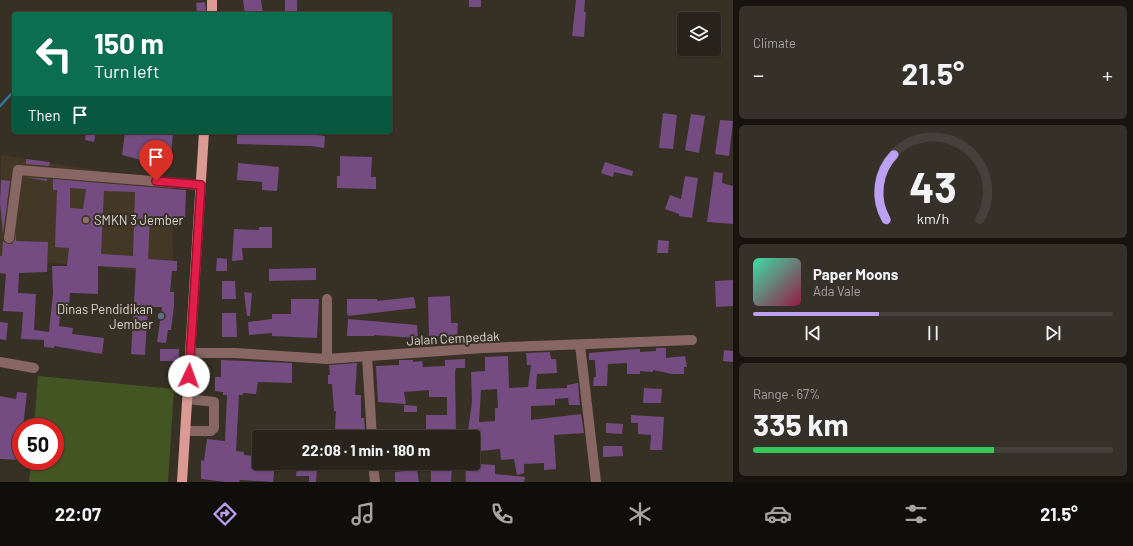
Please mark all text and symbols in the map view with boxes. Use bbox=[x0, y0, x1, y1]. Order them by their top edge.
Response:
map controls bbox=[677, 12, 721, 56]
button: layers bbox=[677, 12, 721, 56]
text: 150 m bbox=[94, 26, 164, 60]
icon: left bbox=[28, 28, 80, 80]
text: Climate bbox=[753, 35, 796, 51]
text: 21.5° bbox=[902, 55, 964, 91]
text: Turn left bbox=[94, 60, 160, 82]
text: − bbox=[753, 61, 764, 87]
text: + bbox=[1102, 61, 1113, 87]
icon: arrive bbox=[69, 104, 91, 126]
text: Then bbox=[28, 106, 61, 124]
pin bbox=[139, 140, 173, 181]
icon: arrive bbox=[145, 146, 167, 168]
text: 43 bbox=[909, 160, 957, 210]
text: km/h bbox=[917, 209, 949, 226]
place label: SMKN 3 Jember bbox=[94, 212, 184, 228]
marker: SMKN 3 Jember bbox=[81, 215, 91, 225]
text: Paper Moons bbox=[813, 265, 898, 283]
text: Ada Vale bbox=[813, 283, 861, 299]
place label: Dinas Pendidikan Jember bbox=[57, 301, 153, 332]
marker: Dinas Pendidikan Jember bbox=[156, 311, 166, 321]
icon: previous bbox=[802, 322, 824, 344]
icon: pause bbox=[922, 322, 944, 344]
icon: next bbox=[1042, 322, 1064, 344]
street label: Jalan Cempedak bbox=[406, 328, 500, 348]
position arrow bbox=[168, 355, 210, 397]
text: Range · 67% bbox=[753, 386, 820, 402]
text: 335 km bbox=[753, 406, 849, 442]
speed limit sign: 50 bbox=[12, 418, 64, 470]
text: 22:08 · 1 min · 180 m bbox=[302, 441, 430, 459]
icon: directions bbox=[211, 500, 239, 528]
icon: music bbox=[349, 500, 377, 528]
icon: phone bbox=[488, 500, 516, 528]
icon: climate bbox=[626, 500, 654, 528]
icon: car bbox=[764, 500, 792, 528]
icon: filters bbox=[902, 500, 930, 528]
text: 22:07 bbox=[55, 503, 101, 525]
text: 21.5° bbox=[1040, 503, 1078, 525]

